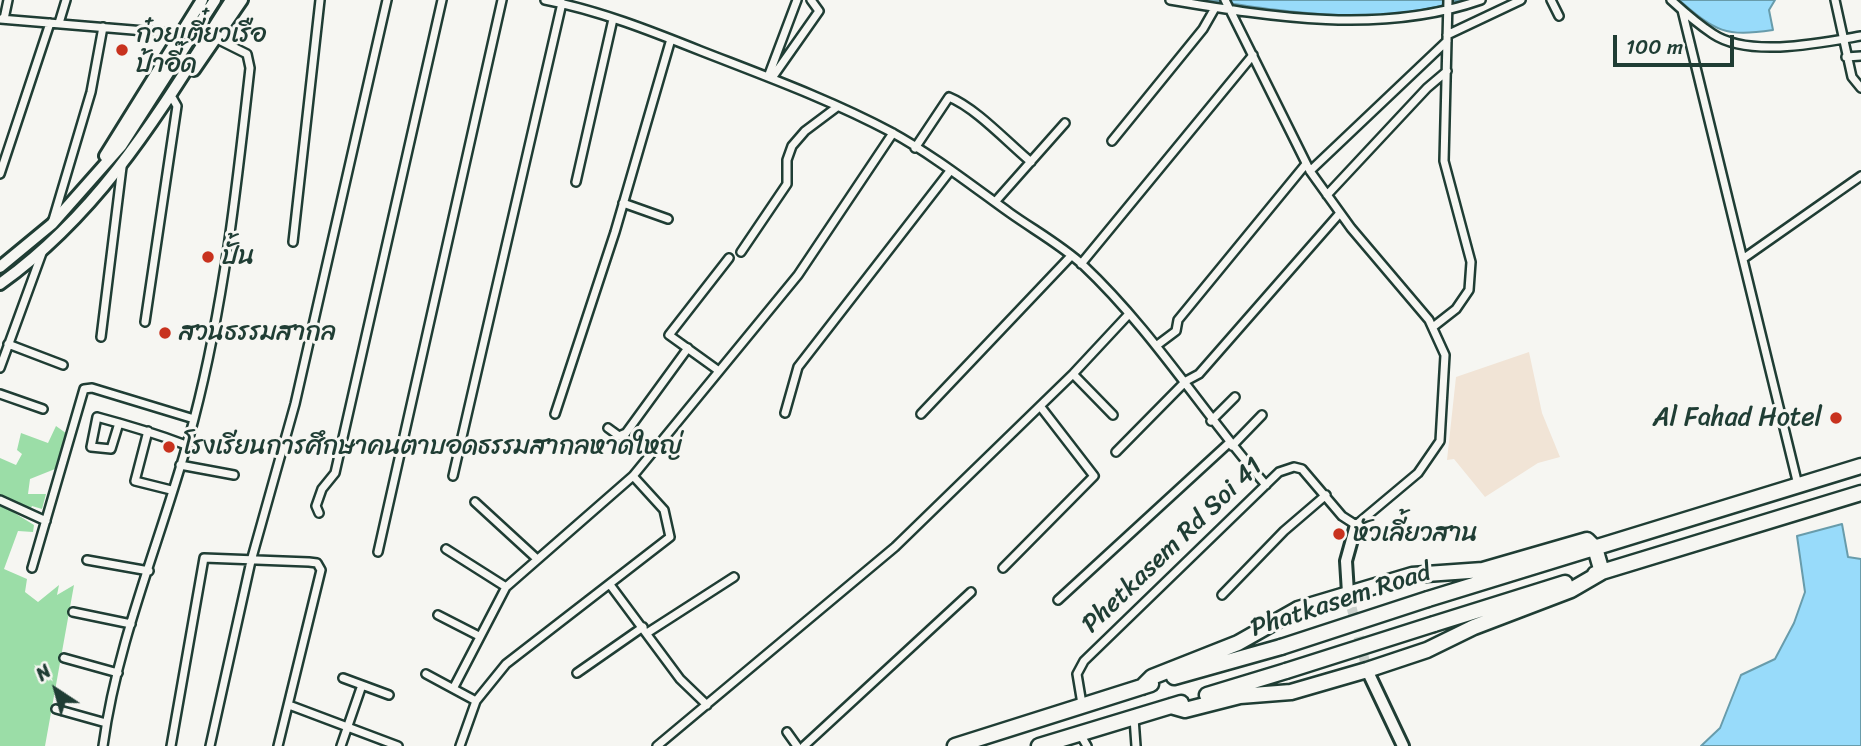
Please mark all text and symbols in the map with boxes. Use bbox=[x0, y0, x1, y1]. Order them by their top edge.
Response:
place label: ก๋วยเตี๋ยวเรือ ป้าอี๊ด bbox=[136, 19, 267, 80]
scale bar bbox=[1616, 21, 1737, 65]
text: 100 m bbox=[1626, 28, 1683, 66]
marker: ก๋วยเตี๋ยวเรือ ป้าอี๊ด bbox=[114, 42, 130, 58]
place label: ปั้น bbox=[222, 241, 255, 273]
marker: ปั้น bbox=[200, 249, 216, 265]
place label: สวนธรรมสากล bbox=[179, 317, 336, 349]
marker: สวนธรรมสากล bbox=[157, 325, 173, 341]
place label: Al Fahad Hotel bbox=[1653, 402, 1822, 434]
marker: Al Fahad Hotel bbox=[1828, 410, 1844, 426]
place label: โรงเรียนการศึกษาคนตาบอดธรรมสากลหาดใหญ่ bbox=[183, 431, 683, 463]
marker: โรงเรียนการศึกษาคนตาบอดธรรมสากลหาดใหญ่ bbox=[161, 439, 177, 455]
street label: Phetkasem Rd Soi 41 bbox=[1076, 452, 1270, 640]
place label: หัวเลี้ยวสาน bbox=[1353, 518, 1478, 550]
marker: หัวเลี้ยวสาน bbox=[1331, 526, 1347, 542]
street label: Phatkasem Road bbox=[1247, 557, 1435, 645]
north arrow bbox=[21, 655, 91, 725]
text: N bbox=[28, 655, 58, 690]

